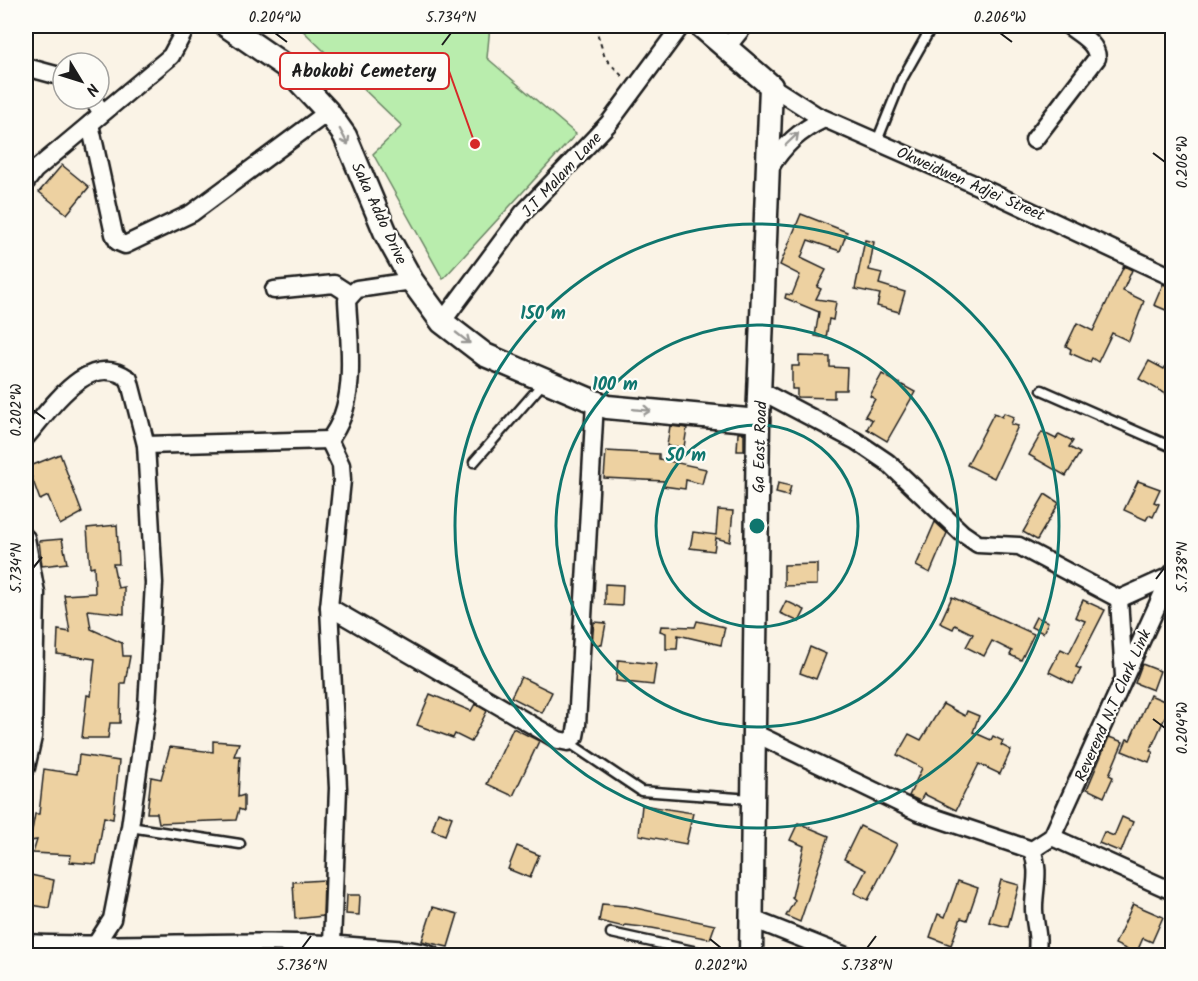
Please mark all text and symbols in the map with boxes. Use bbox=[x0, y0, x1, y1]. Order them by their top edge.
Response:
text: 0.204°W bbox=[249, 6, 301, 30]
text: 5.734°N bbox=[426, 6, 476, 30]
text: 0.206°W bbox=[974, 6, 1026, 30]
north arrow bbox=[51, 51, 111, 111]
callout: Abokobi Cemetery bbox=[280, 53, 449, 89]
text: Abokobi Cemetery bbox=[292, 58, 437, 87]
text: N bbox=[79, 78, 105, 101]
street label: J.T Malam Lane bbox=[516, 127, 608, 223]
one-way arrow bbox=[338, 128, 350, 145]
one-way arrow bbox=[785, 132, 800, 146]
text: 0.206°W bbox=[1171, 136, 1195, 188]
street label: Okweidwen Adjei Street bbox=[892, 140, 1049, 229]
street label: Saka Addo Drive bbox=[344, 158, 413, 269]
text: 150 m bbox=[520, 300, 566, 329]
one-way arrow bbox=[455, 332, 471, 345]
text: 100 m bbox=[592, 371, 638, 400]
text: 0.202°W bbox=[5, 383, 29, 436]
street label: Ga East Road bbox=[746, 400, 775, 493]
one-way arrow bbox=[631, 405, 651, 416]
text: 50 m bbox=[665, 442, 706, 471]
centre of rings bbox=[747, 516, 767, 536]
text: 5.738°N bbox=[1171, 541, 1195, 593]
text: 5.734°N bbox=[5, 543, 29, 593]
street label: Reverend N.T Clark Link bbox=[1069, 625, 1158, 786]
text: 0.204°W bbox=[1171, 702, 1195, 754]
text: 5.736°N bbox=[277, 954, 327, 978]
text: 0.202°W bbox=[695, 954, 748, 978]
text: 5.738°N bbox=[841, 954, 893, 978]

